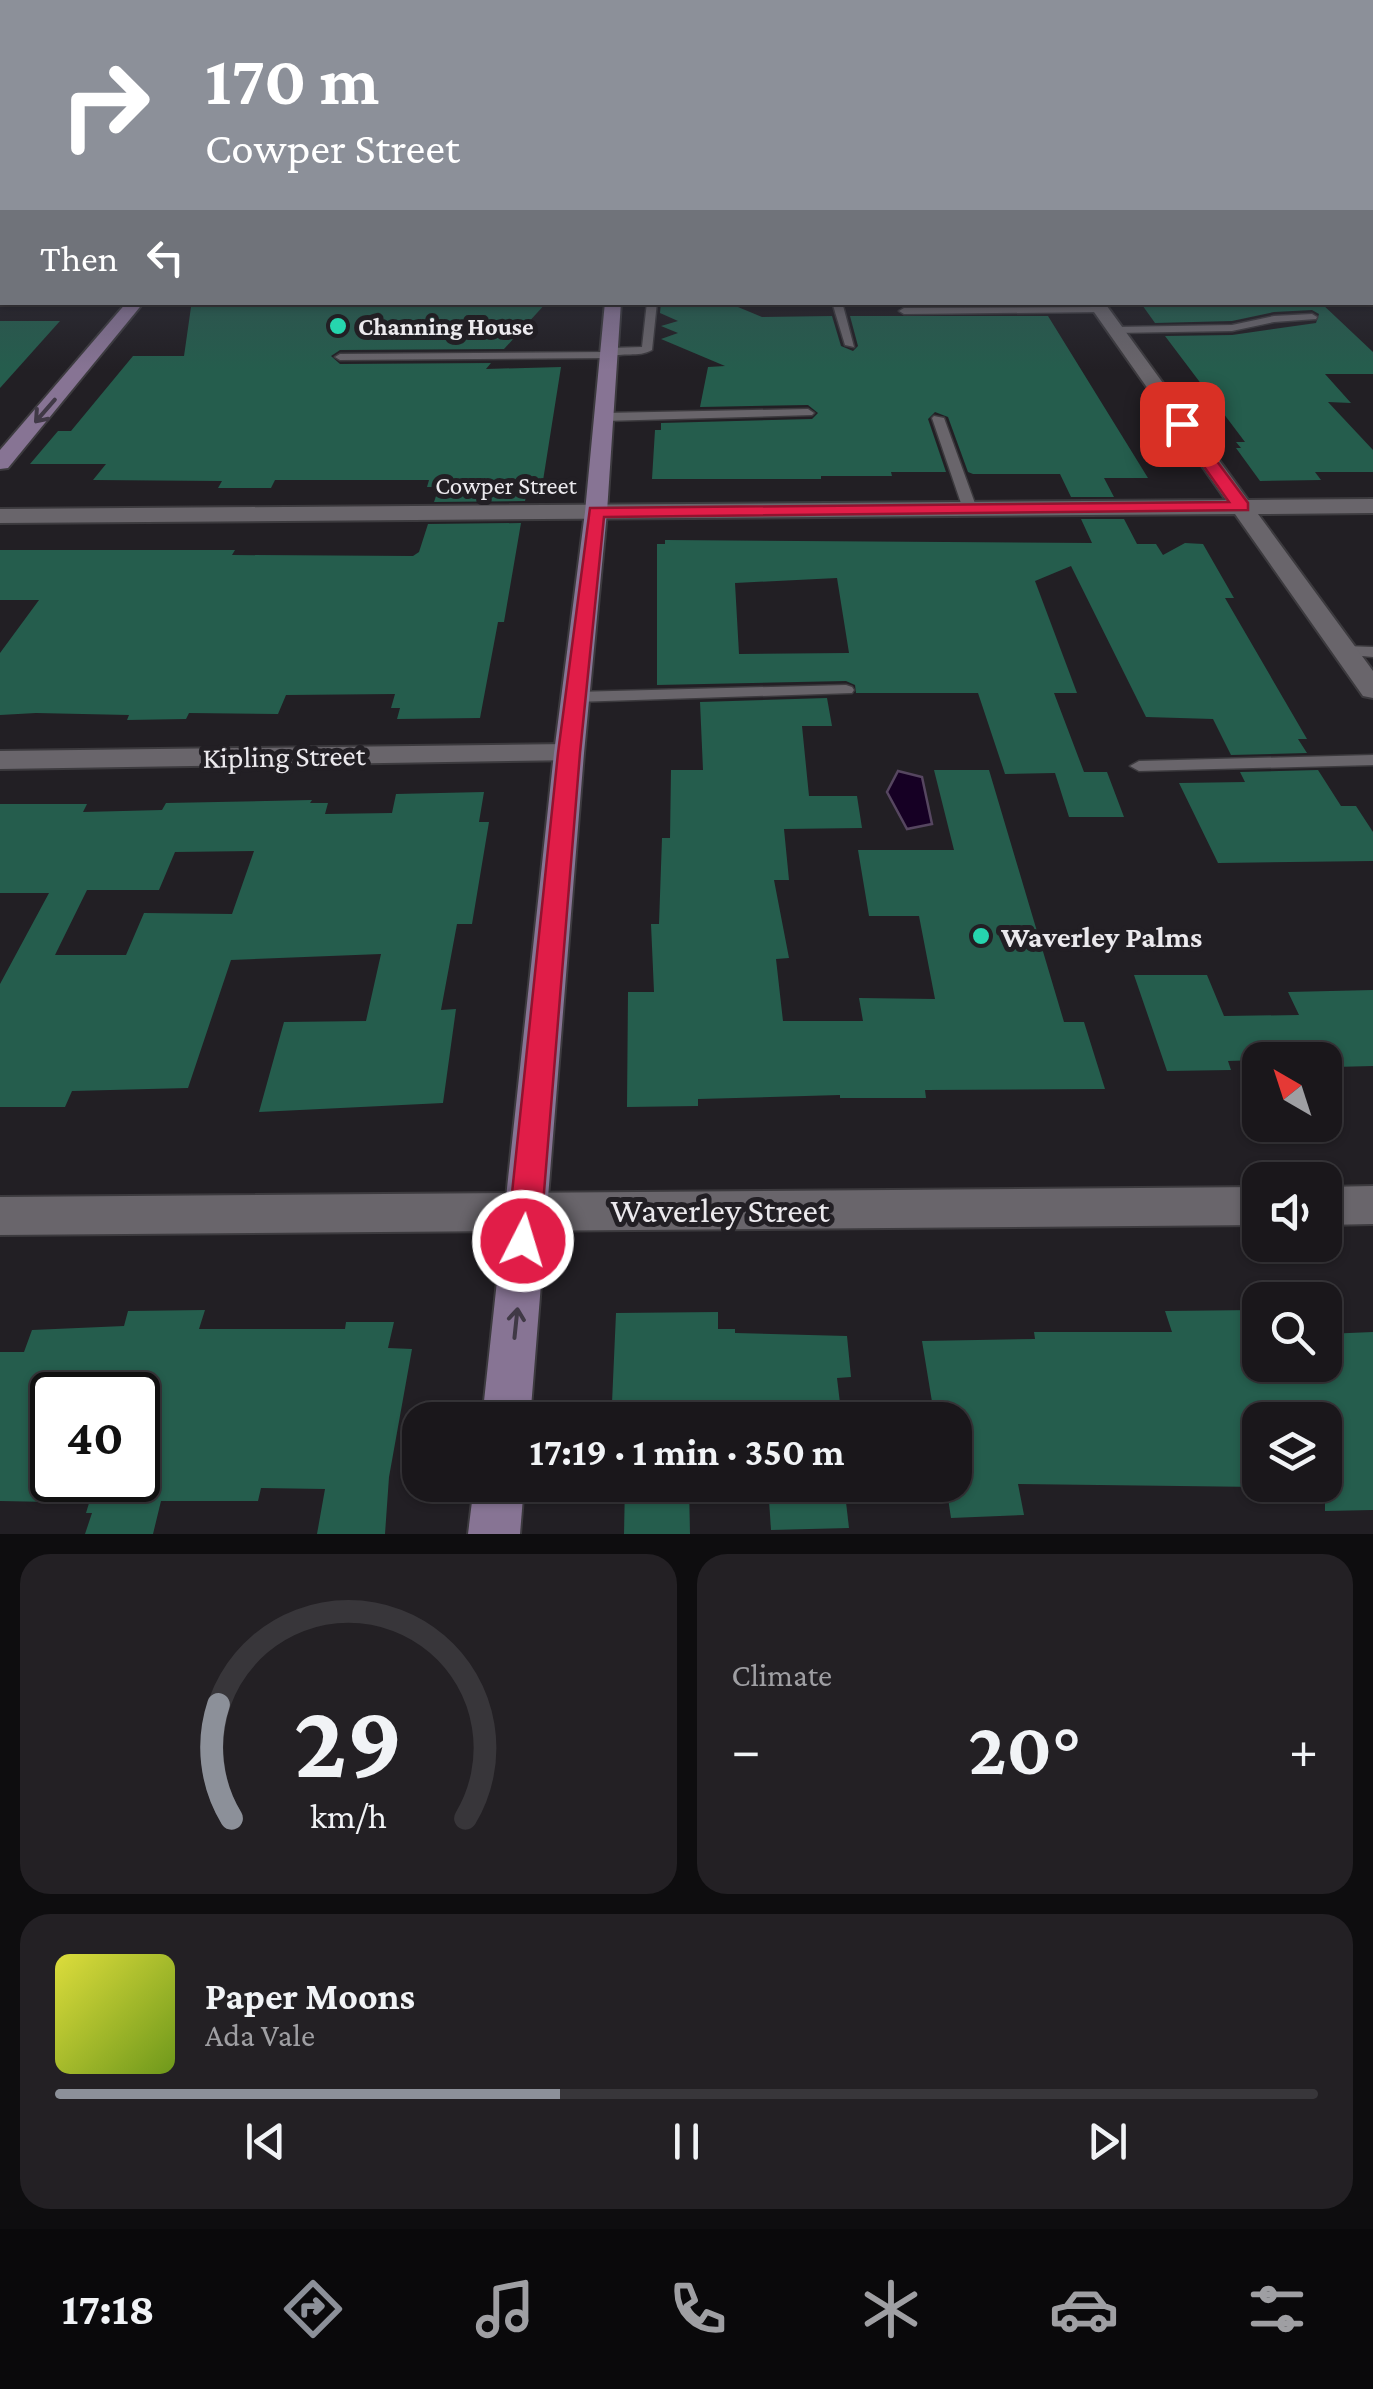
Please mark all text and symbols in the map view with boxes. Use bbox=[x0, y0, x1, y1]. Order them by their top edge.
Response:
icon: right bbox=[40, 40, 170, 170]
text: 170 m bbox=[205, 41, 379, 119]
text: Cowper Street bbox=[205, 123, 460, 173]
icon: left bbox=[138, 230, 193, 285]
text: Then bbox=[40, 237, 118, 279]
place label: Channing House bbox=[358, 313, 534, 340]
marker: Channing House bbox=[327, 315, 349, 337]
pin bbox=[1140, 382, 1225, 467]
one-way arrow bbox=[34, 397, 56, 423]
icon: arrive bbox=[1155, 397, 1210, 452]
street label: Cowper Street bbox=[435, 472, 578, 500]
street label: Kipling Street bbox=[202, 738, 367, 775]
place label: Waverley Palms bbox=[1000, 920, 1202, 953]
marker: Waverley Palms bbox=[970, 925, 992, 947]
north arrow bbox=[1242, 1042, 1342, 1142]
map controls bbox=[1242, 1042, 1342, 1502]
button: sound bbox=[1242, 1162, 1342, 1262]
position arrow bbox=[471, 1189, 575, 1293]
street label: Waverley Street bbox=[610, 1191, 830, 1230]
button: search bbox=[1242, 1282, 1342, 1382]
one-way arrow bbox=[506, 1307, 525, 1340]
speed limit sign: 40 bbox=[30, 1372, 160, 1502]
button: layers bbox=[1242, 1402, 1342, 1502]
text: 17:19 · 1 min · 350 m bbox=[529, 1431, 845, 1473]
text: Climate bbox=[732, 1657, 832, 1693]
text: 29 bbox=[294, 1683, 403, 1798]
text: 20° bbox=[968, 1707, 1081, 1790]
text: − bbox=[732, 1719, 761, 1780]
text: + bbox=[1289, 1719, 1318, 1780]
text: km/h bbox=[310, 1796, 387, 1836]
text: Paper Moons bbox=[205, 1975, 415, 2017]
text: Ada Vale bbox=[205, 2017, 315, 2053]
icon: previous bbox=[238, 2114, 293, 2169]
icon: pause bbox=[659, 2114, 714, 2169]
icon: next bbox=[1080, 2114, 1135, 2169]
icon: directions bbox=[278, 2274, 348, 2344]
icon: music bbox=[470, 2274, 540, 2344]
icon: phone bbox=[663, 2274, 733, 2344]
icon: climate bbox=[856, 2274, 926, 2344]
icon: car bbox=[1049, 2274, 1119, 2344]
icon: filters bbox=[1242, 2274, 1312, 2344]
text: 17:18 bbox=[61, 2284, 155, 2334]

